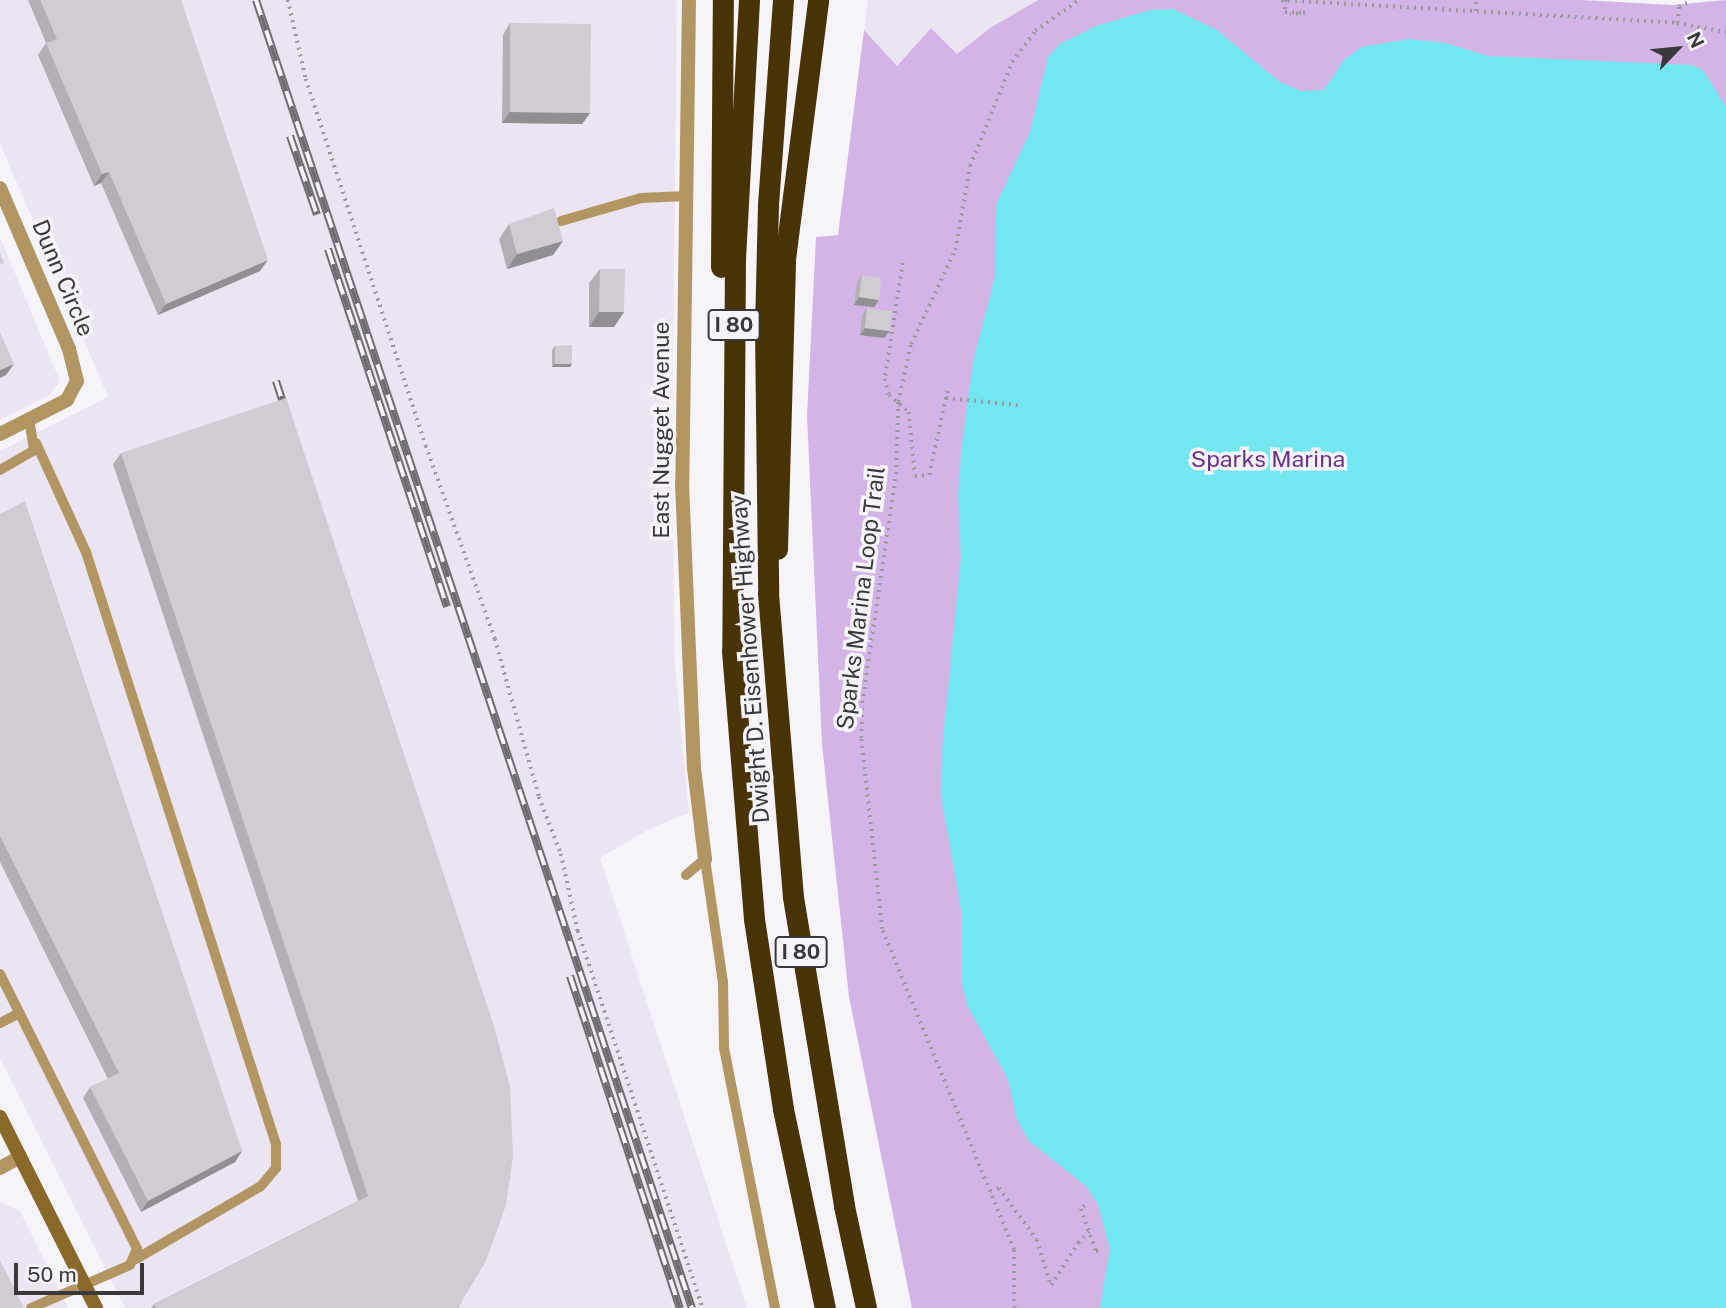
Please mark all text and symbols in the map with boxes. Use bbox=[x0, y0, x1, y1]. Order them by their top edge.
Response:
north arrow bbox=[1642, 14, 1712, 84]
text: N bbox=[1683, 28, 1709, 51]
street label: Dunn Circle bbox=[26, 216, 100, 340]
road number: I 80 bbox=[706, 308, 762, 342]
street label: East Nugget Avenue bbox=[647, 321, 675, 539]
park label: Sparks Marina bbox=[1191, 445, 1345, 473]
street label: Sparks Marina Loop Trail bbox=[831, 465, 891, 731]
street label: Dwight D. Eisenhower Highway bbox=[725, 494, 775, 824]
road number: I 80 bbox=[773, 934, 829, 970]
scale bar bbox=[18, 1248, 147, 1292]
text: 50 m bbox=[27, 1262, 77, 1287]

